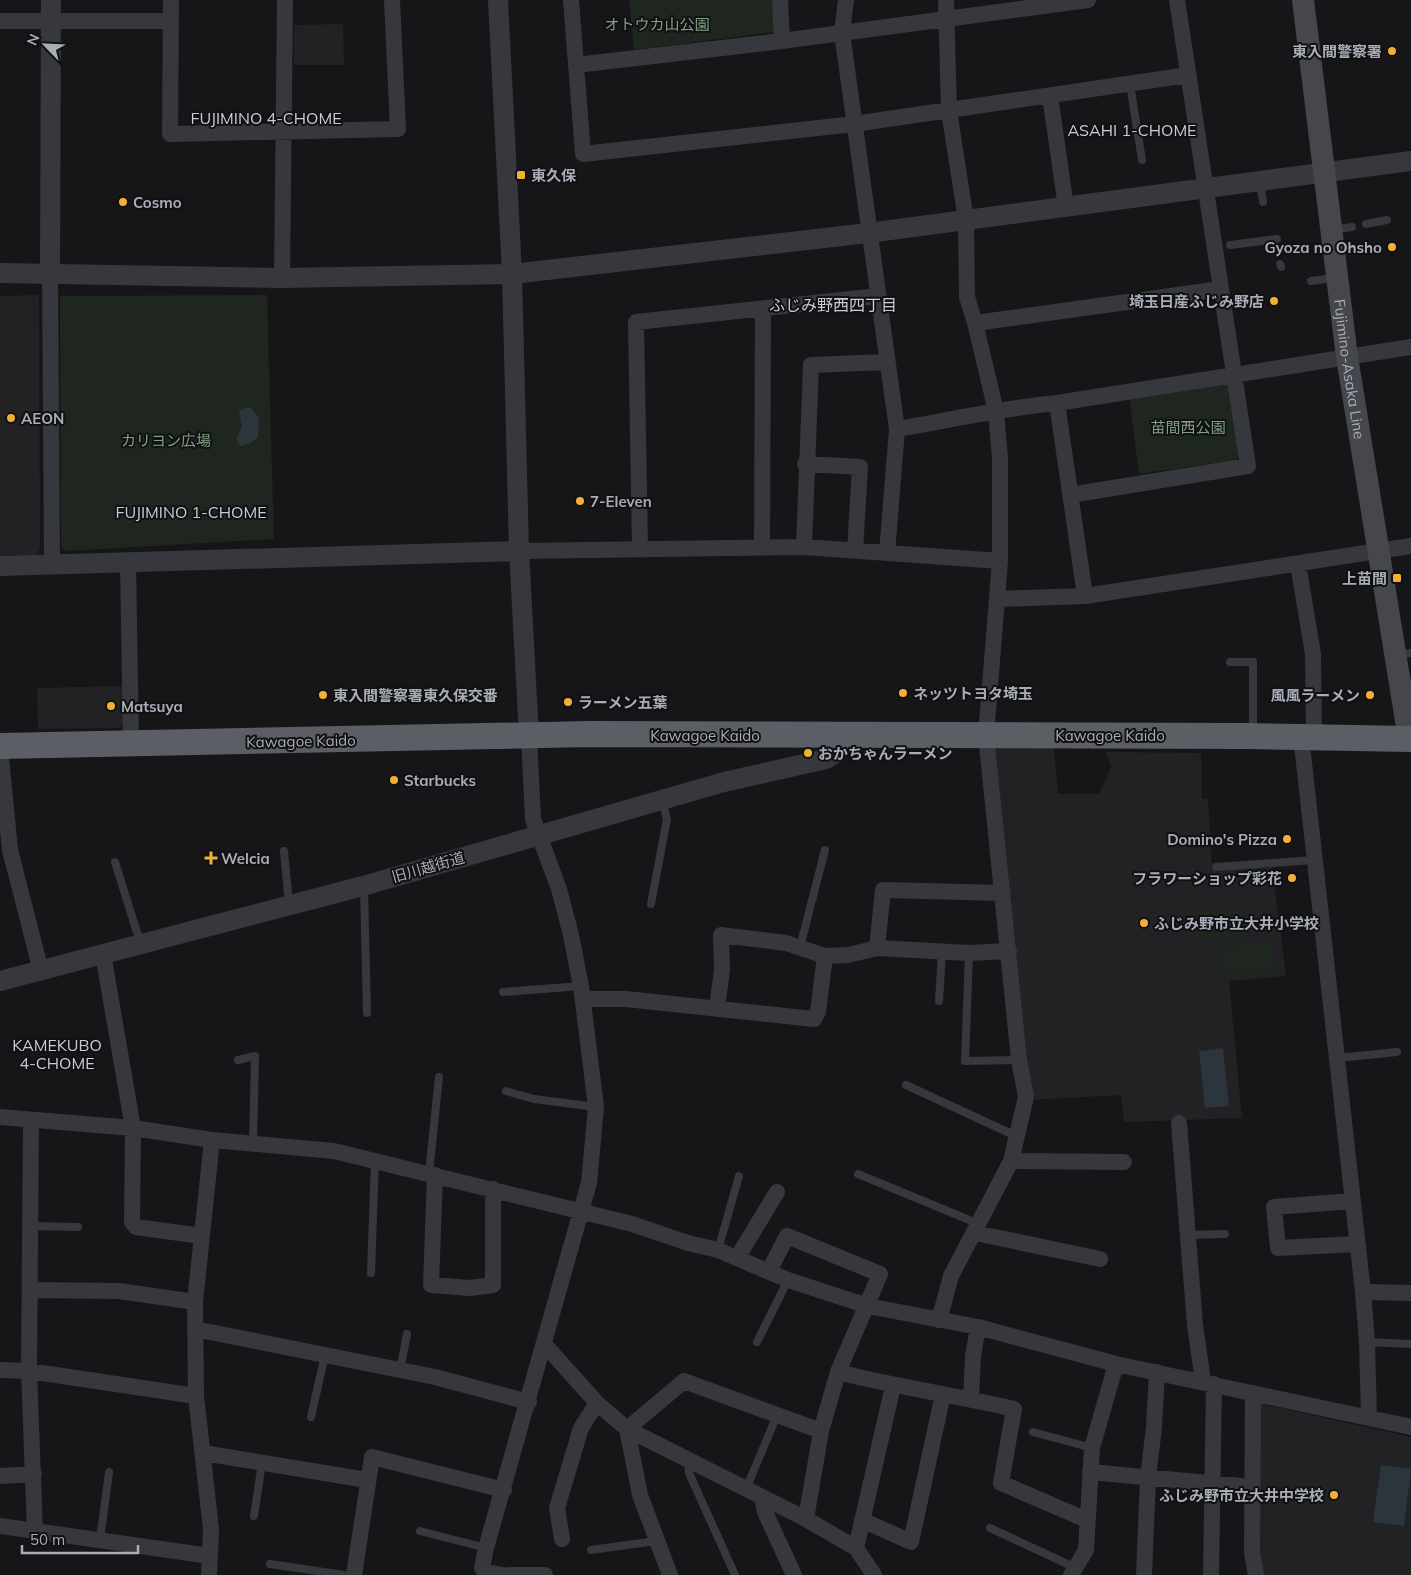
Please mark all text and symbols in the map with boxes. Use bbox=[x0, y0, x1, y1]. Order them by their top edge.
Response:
park label: オトウカ山公園 bbox=[604, 15, 710, 34]
north arrow bbox=[20, 20, 70, 70]
text: N bbox=[23, 31, 43, 48]
place label: 東入間警察署 bbox=[1292, 42, 1382, 61]
marker: 東入間警察署 bbox=[1386, 45, 1398, 57]
district label: FUJIMINO 4-CHOME bbox=[190, 108, 342, 128]
district label: ASAHI 1-CHOME bbox=[1067, 120, 1197, 140]
place label: 東久保 bbox=[531, 166, 577, 185]
marker: 東久保 bbox=[515, 169, 527, 181]
place label: Cosmo bbox=[133, 193, 182, 212]
marker: Cosmo bbox=[117, 196, 129, 208]
place label: Gyoza no Ohsho bbox=[1265, 238, 1382, 257]
marker: Gyoza no Ohsho bbox=[1386, 241, 1398, 253]
place label: 埼玉日産ふじみ野店 bbox=[1129, 292, 1264, 311]
district label: ふじみ野西四丁目 bbox=[769, 295, 897, 315]
marker: 埼玉日産ふじみ野店 bbox=[1268, 295, 1280, 307]
street label: Fujimino-Asaka Line bbox=[1330, 298, 1370, 440]
place label: AEON bbox=[21, 409, 64, 428]
marker: AEON bbox=[5, 412, 17, 424]
park label: 苗間西公園 bbox=[1150, 418, 1226, 437]
park label: カリヨン広場 bbox=[121, 431, 211, 450]
place label: 7-Eleven bbox=[590, 492, 652, 511]
marker: 7-Eleven bbox=[574, 495, 586, 507]
district label: FUJIMINO 1-CHOME bbox=[115, 502, 267, 522]
place label: 上苗間 bbox=[1342, 569, 1387, 588]
marker: 上苗間 bbox=[1391, 572, 1403, 584]
place label: ネッツトヨタ埼玉 bbox=[913, 684, 1033, 703]
place label: 東入間警察署東久保交番 bbox=[333, 686, 498, 705]
place label: 風風ラーメン bbox=[1271, 686, 1360, 705]
marker: ネッツトヨタ埼玉 bbox=[897, 687, 909, 699]
marker: 東入間警察署東久保交番 bbox=[317, 689, 329, 701]
marker: 風風ラーメン bbox=[1364, 689, 1376, 701]
place label: ラーメン五葉 bbox=[578, 693, 667, 712]
marker: ラーメン五葉 bbox=[562, 696, 574, 708]
place label: Matsuya bbox=[121, 697, 183, 716]
marker: Matsuya bbox=[105, 700, 117, 712]
street label: Kawagoe Kaido bbox=[650, 726, 760, 745]
street label: Kawagoe Kaido bbox=[1055, 726, 1165, 745]
street label: Kawagoe Kaido bbox=[246, 731, 356, 751]
place label: おかちゃんラーメン bbox=[818, 744, 952, 763]
marker: おかちゃんラーメン bbox=[802, 747, 814, 759]
place label: Starbucks bbox=[404, 771, 476, 790]
marker: Starbucks bbox=[388, 774, 400, 786]
place label: Domino's Pizza bbox=[1167, 830, 1277, 849]
marker: Domino's Pizza bbox=[1281, 833, 1293, 845]
street label: 旧川越街道 bbox=[389, 848, 467, 886]
place label: Welcia bbox=[221, 849, 270, 868]
marker: Welcia bbox=[205, 852, 217, 864]
place label: フラワーショップ彩花 bbox=[1132, 869, 1282, 888]
marker: フラワーショップ彩花 bbox=[1286, 872, 1298, 884]
place label: ふじみ野市立大井小学校 bbox=[1154, 914, 1319, 933]
marker: ふじみ野市立大井小学校 bbox=[1138, 917, 1150, 929]
district label: KAMEKUBO 4-CHOME bbox=[12, 1035, 102, 1073]
place label: ふじみ野市立大井中学校 bbox=[1159, 1486, 1324, 1505]
marker: ふじみ野市立大井中学校 bbox=[1328, 1489, 1340, 1501]
scale bar bbox=[22, 1522, 139, 1554]
text: 50 m bbox=[30, 1530, 65, 1549]

